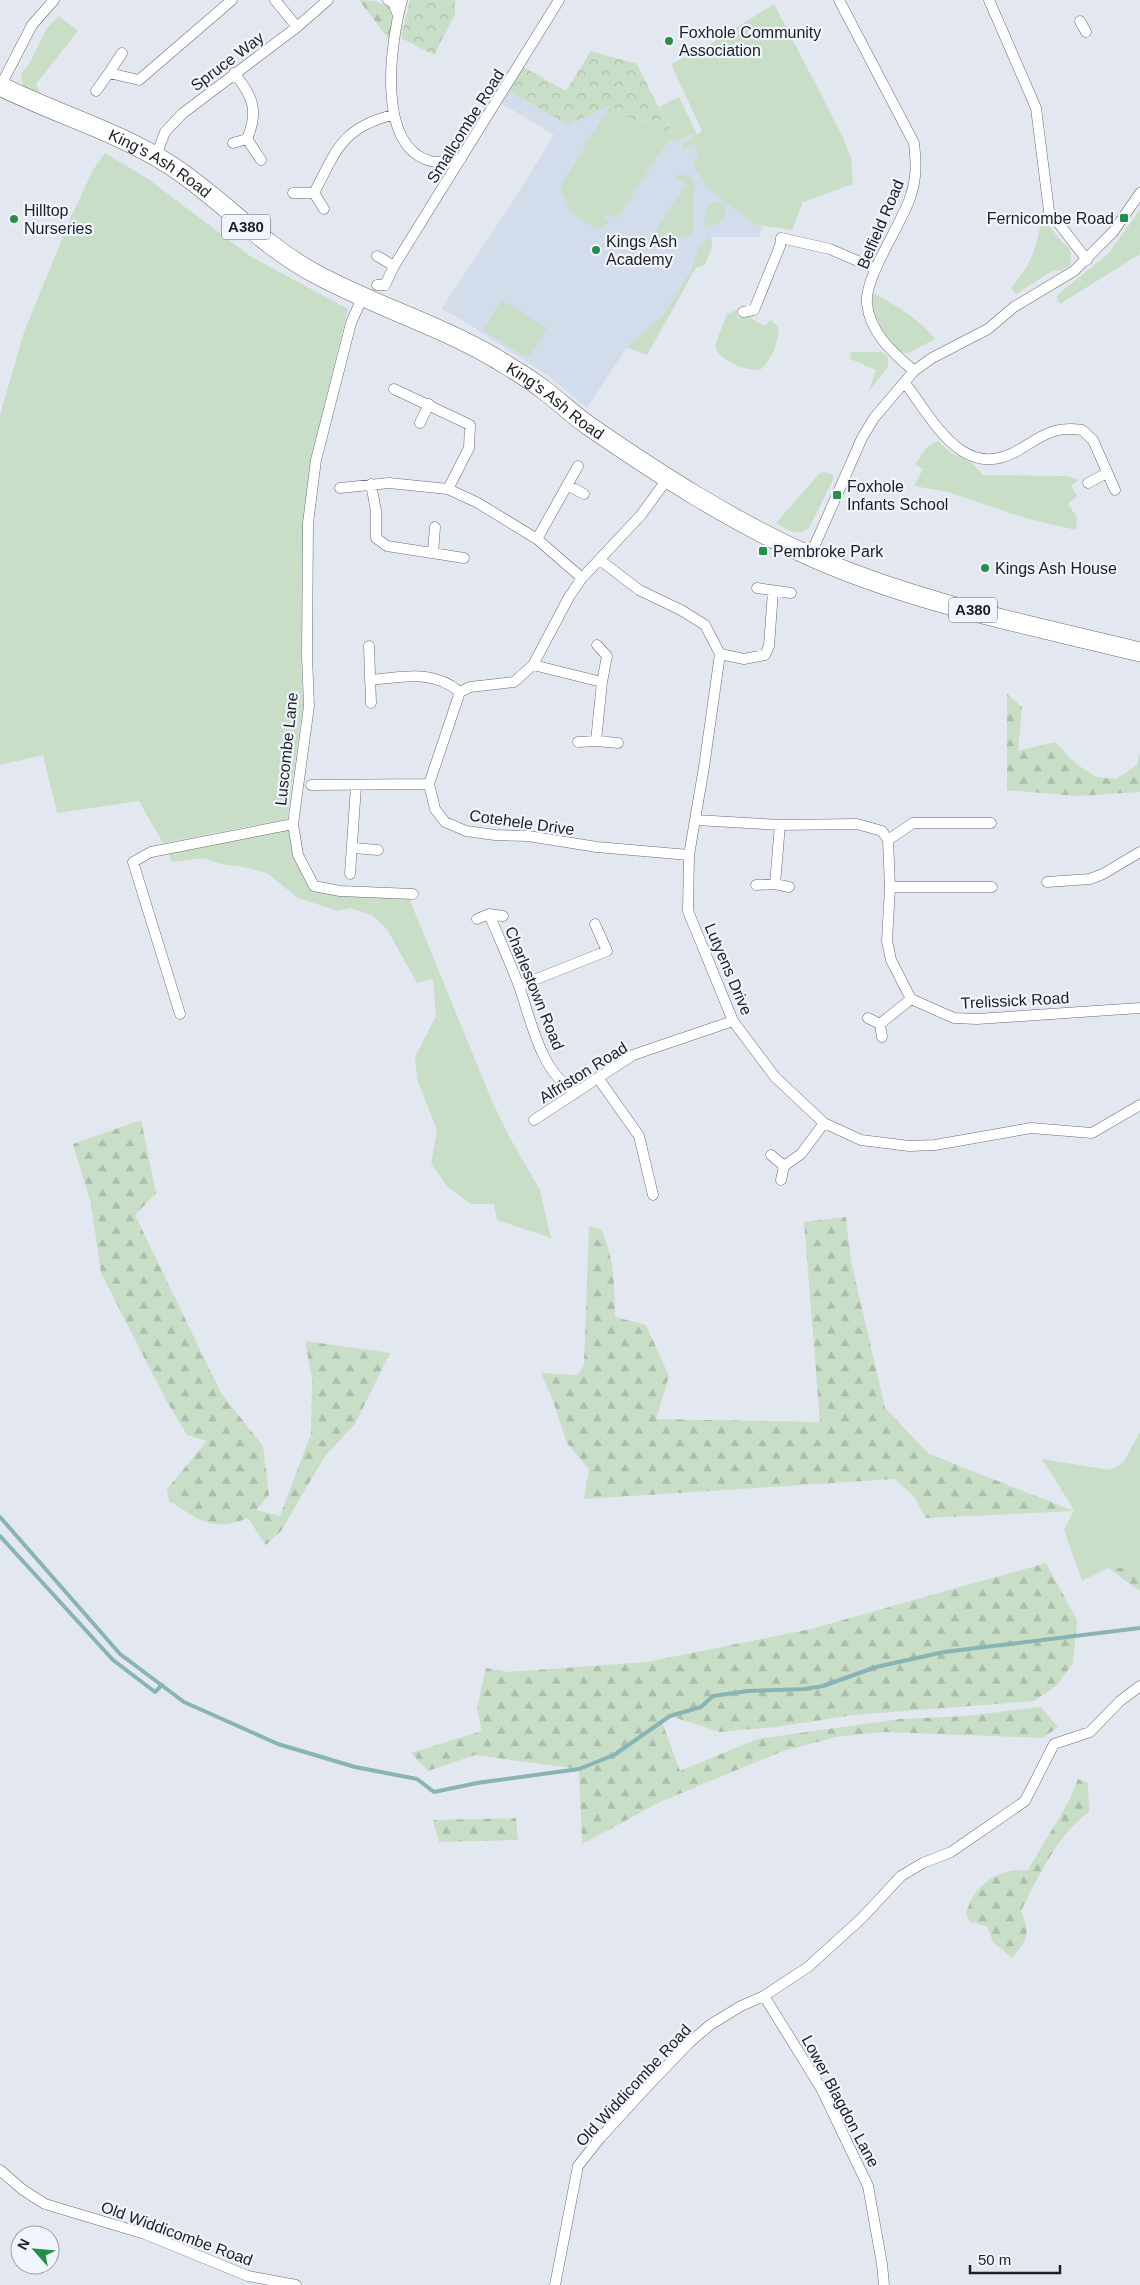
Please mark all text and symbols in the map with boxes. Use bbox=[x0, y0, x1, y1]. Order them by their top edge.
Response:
place label: Foxhole Community Association bbox=[679, 24, 821, 59]
street label: Spruce Way bbox=[188, 29, 267, 94]
marker: Foxhole Community Association bbox=[663, 35, 675, 47]
street label: Smallcombe Road bbox=[424, 66, 507, 186]
street label: King's Ash Road bbox=[106, 126, 214, 201]
street label: Belfield Road bbox=[854, 177, 907, 271]
place label: Hilltop Nurseries bbox=[24, 202, 92, 237]
place label: Fernicombe Road bbox=[987, 210, 1114, 227]
marker: Fernicombe Road bbox=[1118, 212, 1130, 224]
marker: Hilltop Nurseries bbox=[8, 213, 20, 225]
road number: A380 bbox=[222, 214, 270, 240]
place label: Kings Ash Academy bbox=[606, 233, 677, 268]
marker: Kings Ash Academy bbox=[590, 244, 602, 256]
street label: King's Ash Road bbox=[503, 359, 607, 443]
place label: Foxhole Infants School bbox=[847, 478, 948, 513]
marker: Foxhole Infants School bbox=[831, 489, 843, 501]
place label: Pembroke Park bbox=[773, 543, 884, 560]
marker: Pembroke Park bbox=[757, 545, 769, 557]
place label: Kings Ash House bbox=[995, 560, 1117, 577]
marker: Kings Ash House bbox=[979, 562, 991, 574]
road number: A380 bbox=[949, 598, 997, 622]
street label: Luscombe Lane bbox=[272, 691, 301, 807]
street label: Cotehele Drive bbox=[468, 807, 576, 838]
street label: Lutyens Drive bbox=[702, 921, 756, 1018]
street label: Charlestown Road bbox=[502, 924, 567, 1052]
street label: Trelissick Road bbox=[960, 989, 1070, 1012]
street label: Alfriston Road bbox=[536, 1039, 630, 1106]
street label: Old Widdicombe Road bbox=[573, 2021, 694, 2150]
street label: Lower Blagdon Lane bbox=[799, 2032, 883, 2170]
street label: Old Widdicombe Road bbox=[99, 2198, 255, 2269]
north arrow bbox=[10, 2225, 60, 2275]
text: N bbox=[14, 2236, 33, 2252]
scale bar bbox=[970, 2242, 1060, 2274]
text: 50 m bbox=[978, 2251, 1011, 2268]

